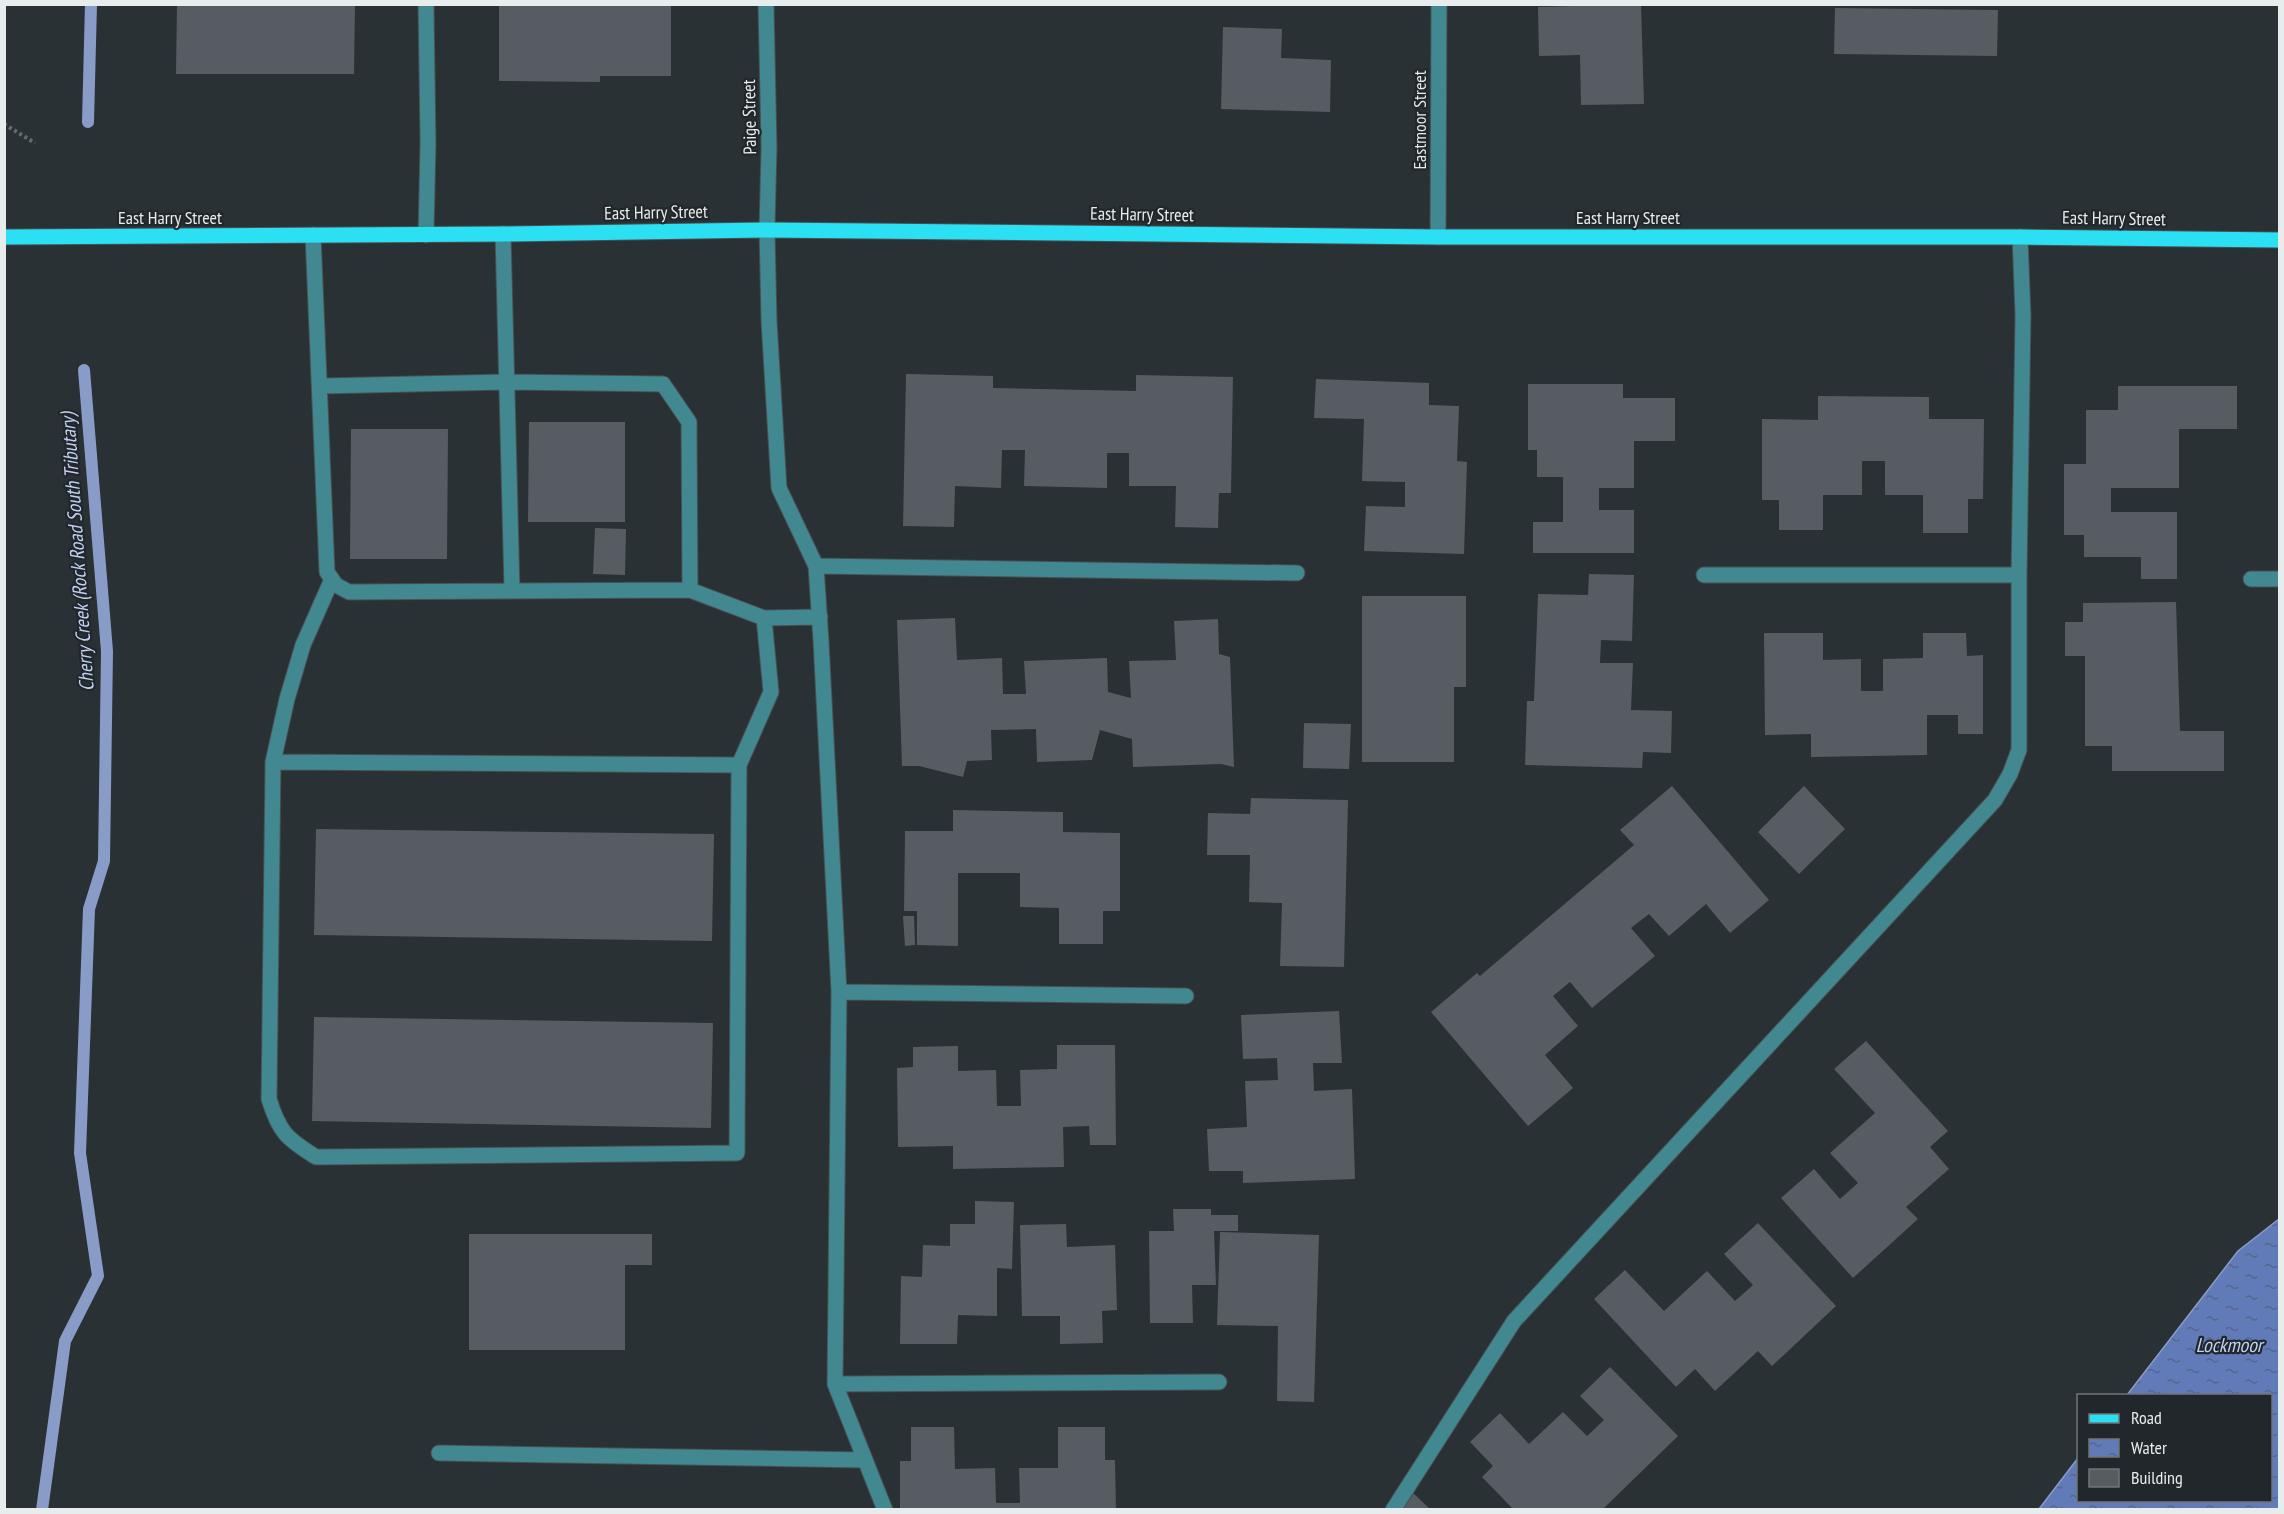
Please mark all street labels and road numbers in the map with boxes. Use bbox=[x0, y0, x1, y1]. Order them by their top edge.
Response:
street label: Eastmoor Street bbox=[1408, 70, 1431, 170]
street label: Paige Street bbox=[737, 79, 761, 155]
street label: East Harry Street bbox=[604, 200, 708, 224]
street label: East Harry Street bbox=[1090, 202, 1194, 226]
street label: East Harry Street bbox=[118, 206, 222, 229]
street label: East Harry Street bbox=[1576, 206, 1680, 229]
street label: East Harry Street bbox=[2062, 206, 2166, 230]

